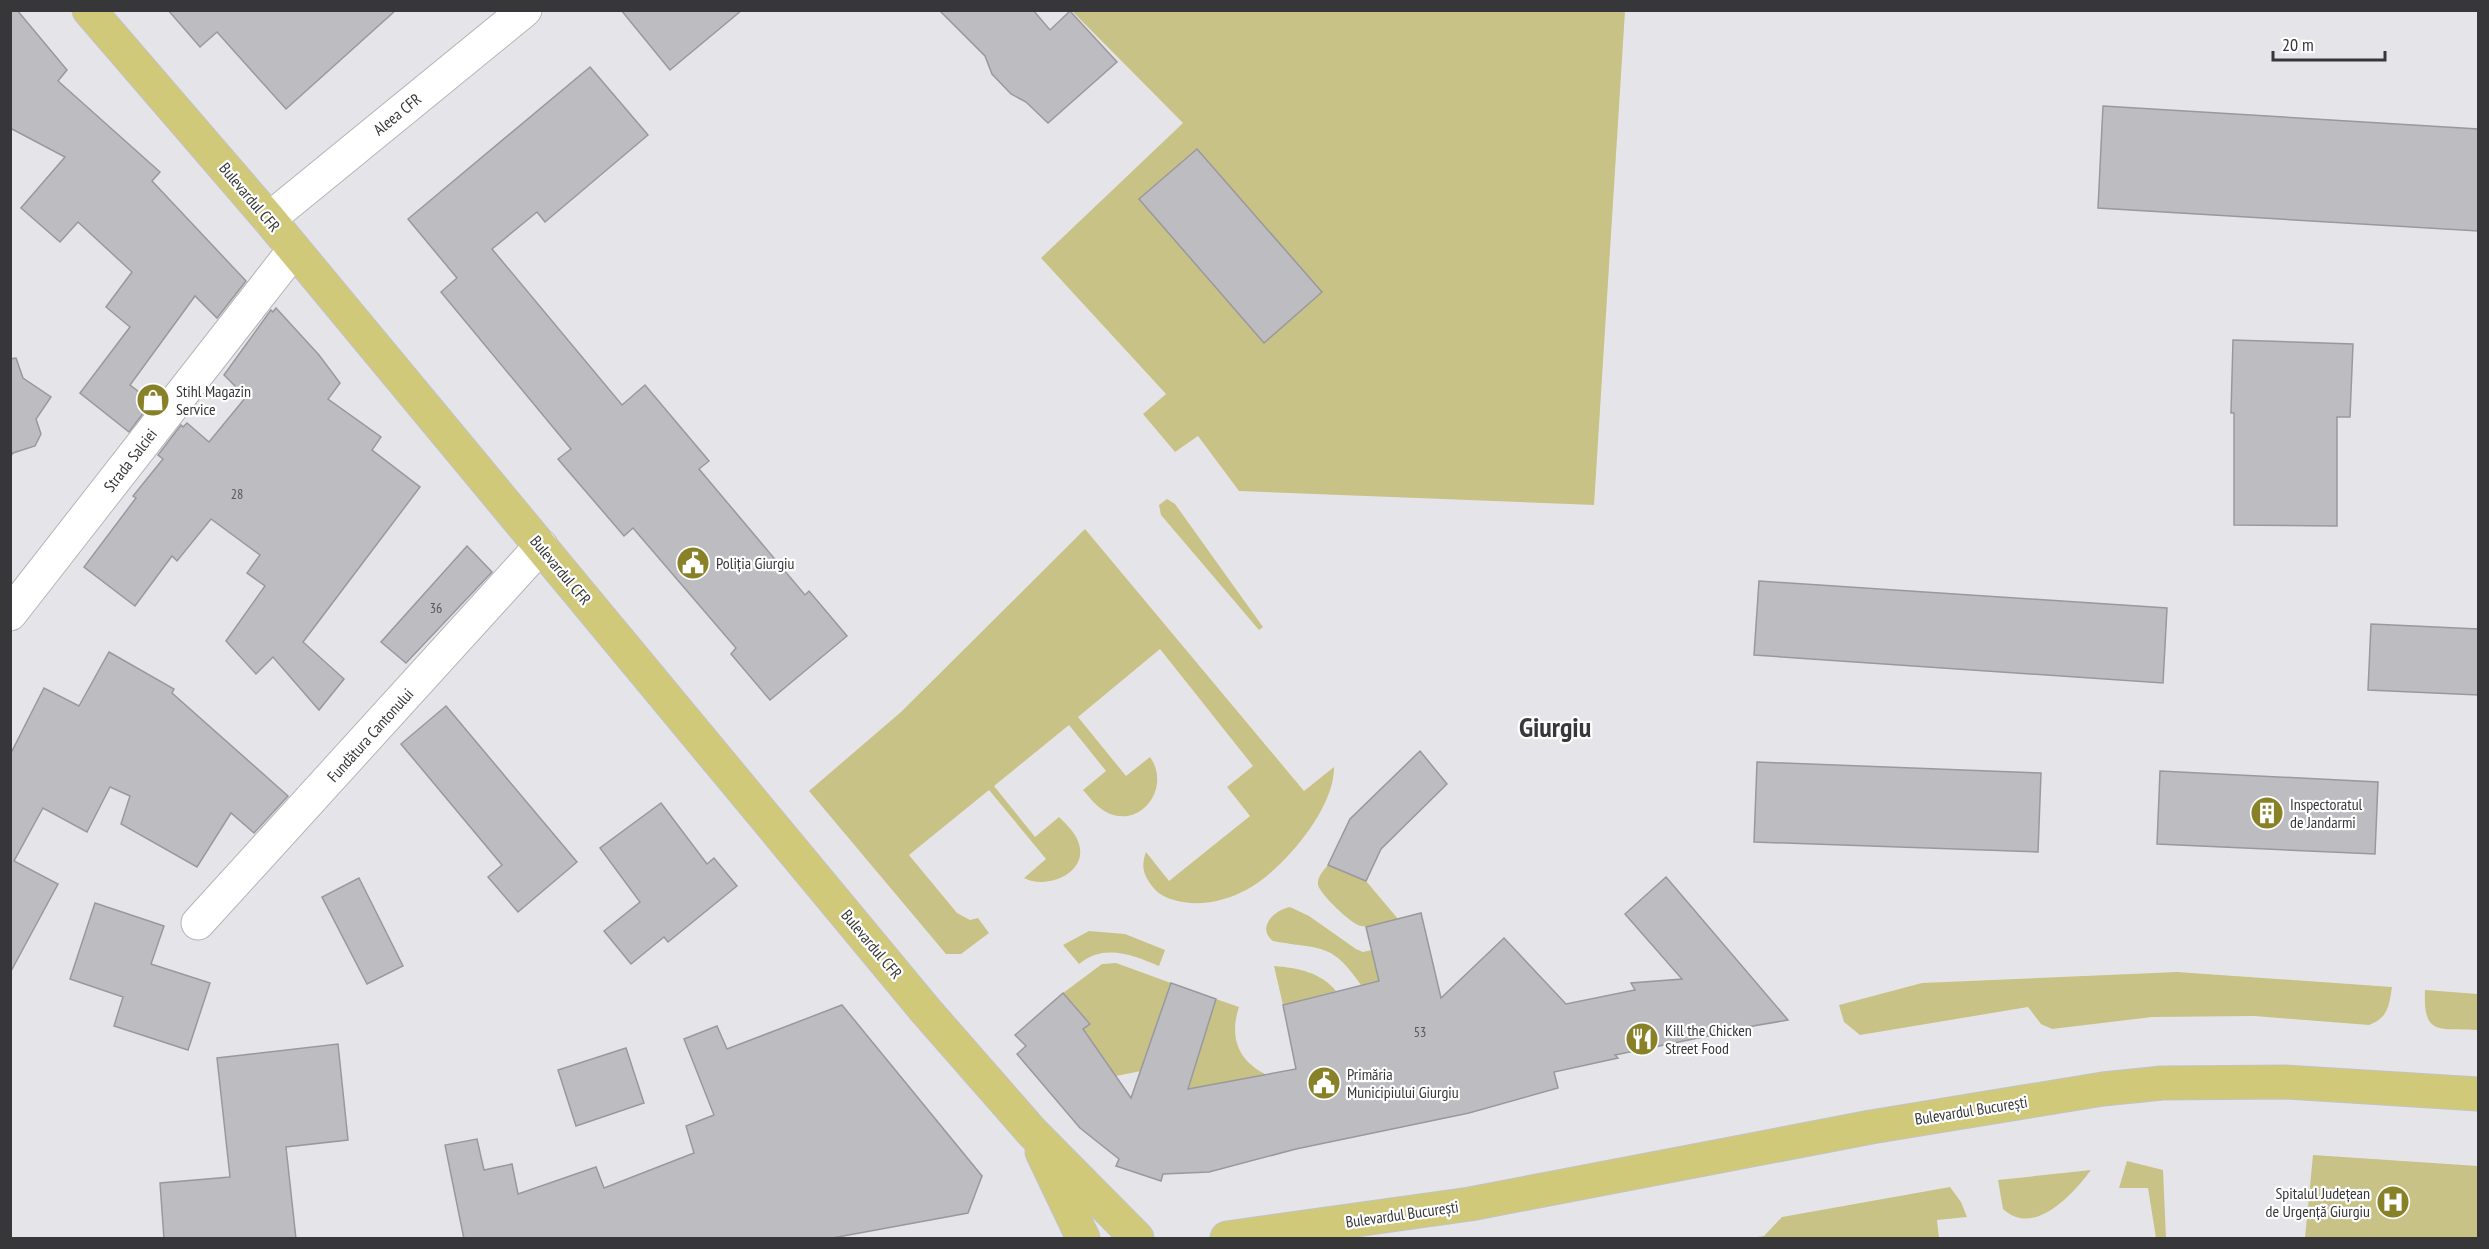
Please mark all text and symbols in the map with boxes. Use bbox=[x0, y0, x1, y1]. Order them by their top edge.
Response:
scale bar bbox=[2273, 24, 2386, 62]
text: 20 m bbox=[2282, 33, 2314, 56]
street label: Aleea CFR bbox=[369, 88, 425, 139]
street label: Bulevardul CFR bbox=[215, 158, 285, 236]
place label: Stihl Magazin Service bbox=[176, 381, 251, 419]
shop icon: Stihl Magazin Service bbox=[135, 382, 171, 418]
street label: Strada Salciei bbox=[99, 424, 161, 496]
house number: 28 bbox=[231, 485, 243, 503]
street label: Bulevardul CFR bbox=[526, 531, 596, 609]
public building icon: Poliția Giurgiu bbox=[675, 545, 711, 581]
place label: Poliția Giurgiu bbox=[716, 553, 795, 573]
house number: 36 bbox=[430, 599, 442, 617]
street label: Fundătura Cantonului bbox=[323, 684, 417, 786]
district label: Giurgiu bbox=[1519, 708, 1591, 745]
place label: Inspectoratul de Jandarmi bbox=[2290, 794, 2363, 832]
building icon: Inspectoratul de Jandarmi bbox=[2249, 795, 2285, 831]
street label: Bulevardul CFR bbox=[837, 905, 907, 983]
place label: Kill the Chicken Street Food bbox=[1665, 1020, 1752, 1058]
restaurant icon: Kill the Chicken Street Food bbox=[1624, 1021, 1660, 1057]
house number: 53 bbox=[1414, 1023, 1426, 1041]
place label: Primăria Municipiului Giurgiu bbox=[1347, 1064, 1459, 1102]
public building icon: Primăria Municipiului Giurgiu bbox=[1306, 1065, 1342, 1101]
street label: Bulevardul București bbox=[1913, 1091, 2029, 1129]
place label: Spitalul Județean de Urgență Giurgiu bbox=[2266, 1183, 2370, 1221]
hospital icon: Spitalul Județean de Urgență Giurgiu bbox=[2375, 1184, 2411, 1220]
street label: Bulevardul București bbox=[1344, 1196, 1460, 1232]

